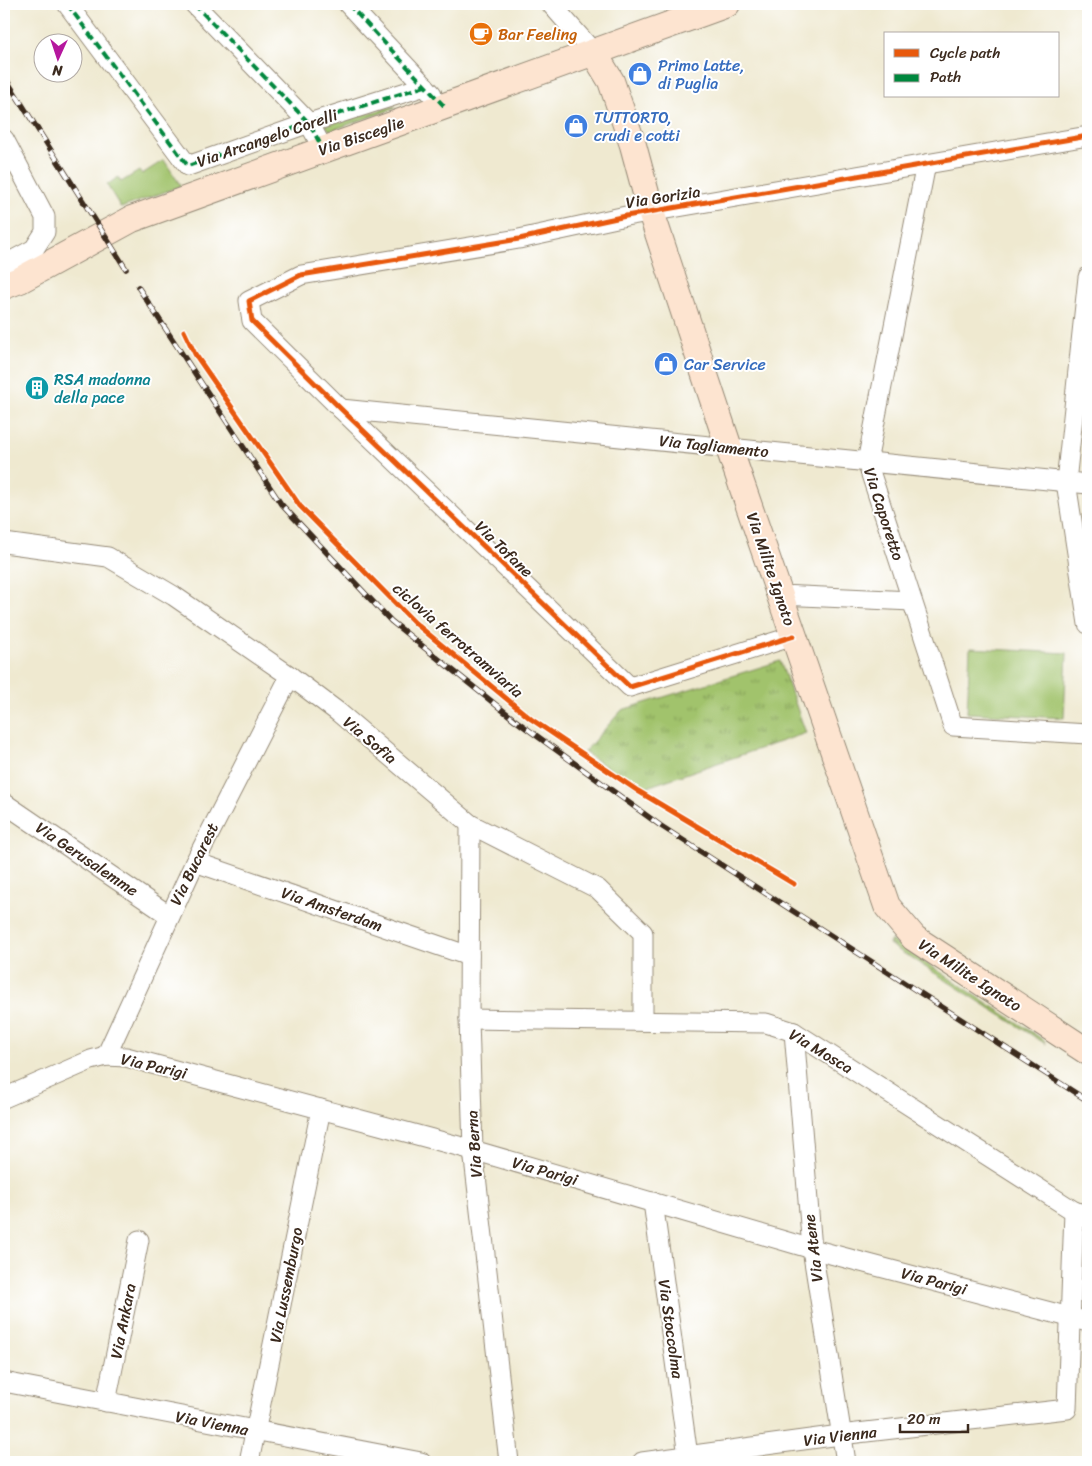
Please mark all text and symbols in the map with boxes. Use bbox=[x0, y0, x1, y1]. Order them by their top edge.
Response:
place label: Bar Feeling bbox=[498, 20, 577, 49]
cafe icon: Bar Feeling bbox=[468, 21, 494, 47]
north arrow bbox=[32, 32, 82, 82]
legend bbox=[884, 32, 1060, 98]
text: Cycle path bbox=[930, 40, 1001, 66]
place label: Primo Latte, di Puglia bbox=[658, 51, 744, 98]
text: N bbox=[52, 58, 64, 83]
shop icon: Primo Latte, di Puglia bbox=[627, 61, 653, 87]
text: Path bbox=[930, 64, 961, 90]
street label: Via Arcangelo Corelli bbox=[193, 100, 342, 176]
place label: TUTTORTO, crudi e cotti bbox=[594, 103, 680, 150]
street label: Via Bisceglie bbox=[314, 108, 408, 164]
shop icon: TUTTORTO, crudi e cotti bbox=[563, 113, 589, 139]
street label: Via Gorizia bbox=[624, 177, 702, 217]
place label: Car Service bbox=[684, 350, 766, 379]
shop icon: Car Service bbox=[653, 351, 679, 377]
place label: RSA madonna della pace bbox=[54, 365, 151, 412]
building icon: RSA madonna della pace bbox=[24, 375, 50, 401]
street label: Via Tagliamento bbox=[658, 426, 770, 466]
street label: Via Caporetto bbox=[855, 464, 913, 565]
street label: Via Milite Ignoto bbox=[738, 508, 804, 630]
street label: Via Tofane bbox=[468, 513, 540, 585]
street label: ciclovia ferrotramviaria bbox=[386, 575, 531, 706]
street label: Via Sofia bbox=[336, 708, 404, 772]
street label: Via Gerusalemme bbox=[29, 814, 145, 904]
street label: Via Bucarest bbox=[161, 818, 227, 910]
street label: Via Amsterdam bbox=[277, 878, 387, 940]
street label: Via Milite Ignoto bbox=[912, 931, 1028, 1019]
street label: Via Mosca bbox=[783, 1020, 859, 1082]
street label: Via Parigi bbox=[118, 1044, 190, 1088]
street label: Via Berna bbox=[457, 1109, 491, 1179]
street label: Via Parigi bbox=[509, 1148, 582, 1194]
street label: Via Atene bbox=[794, 1212, 832, 1284]
street label: Via Lussemburgo bbox=[261, 1225, 311, 1345]
street label: Via Parigi bbox=[898, 1258, 971, 1304]
street label: Via Stoccolma bbox=[650, 1277, 692, 1382]
street label: Via Ankara bbox=[101, 1281, 145, 1361]
scale bar bbox=[900, 1401, 967, 1433]
street label: Via Vienna bbox=[173, 1402, 252, 1444]
text: 20 m bbox=[907, 1406, 941, 1432]
street label: Via Vienna bbox=[802, 1417, 879, 1455]

